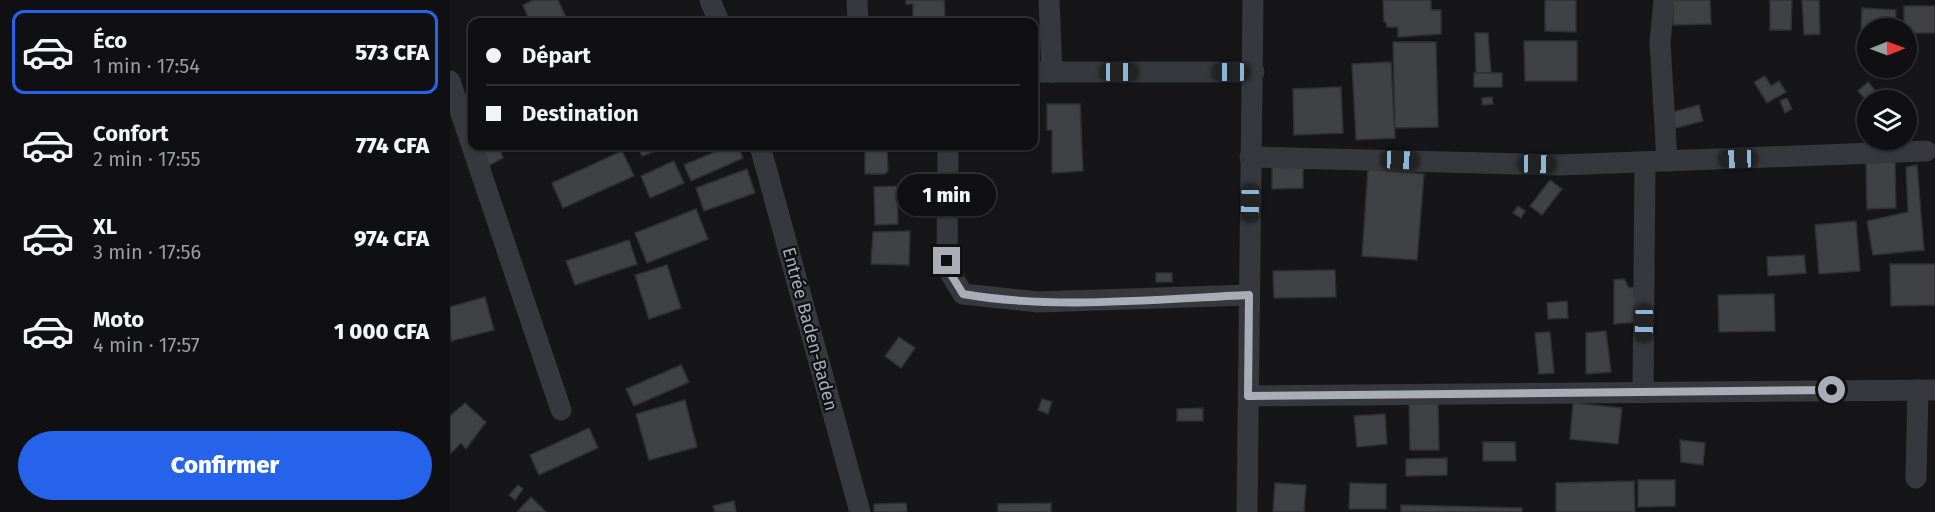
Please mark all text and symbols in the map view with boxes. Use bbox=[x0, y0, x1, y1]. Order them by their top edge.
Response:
north arrow bbox=[1857, 18, 1917, 78]
map controls bbox=[1857, 18, 1917, 150]
icon: car bbox=[21, 25, 75, 79]
text: Éco bbox=[93, 27, 127, 54]
text: 573 CFA bbox=[355, 39, 429, 66]
text: Départ bbox=[522, 42, 591, 69]
text: 1 min · 17:54 bbox=[93, 54, 200, 78]
car bbox=[1101, 63, 1137, 81]
car bbox=[1213, 63, 1249, 81]
button: layers bbox=[1857, 90, 1917, 150]
text: Destination bbox=[522, 100, 639, 127]
icon: car bbox=[21, 118, 75, 172]
text: Confort bbox=[93, 120, 169, 147]
text: 774 CFA bbox=[356, 132, 429, 159]
text: 2 min · 17:55 bbox=[93, 147, 200, 171]
car bbox=[1720, 149, 1756, 169]
car bbox=[1382, 150, 1418, 170]
car bbox=[1519, 155, 1555, 173]
callout: 1 min bbox=[898, 174, 996, 216]
text: 1 min bbox=[923, 183, 970, 207]
car bbox=[1241, 185, 1259, 221]
icon: car bbox=[21, 211, 75, 265]
text: XL bbox=[93, 213, 117, 240]
text: 974 CFA bbox=[354, 225, 429, 252]
text: 3 min · 17:56 bbox=[93, 240, 201, 264]
street label: Entrée Baden-Baden bbox=[778, 245, 842, 413]
route end bbox=[933, 247, 960, 274]
icon: car bbox=[21, 304, 75, 358]
car bbox=[1635, 305, 1653, 341]
text: Moto bbox=[93, 306, 144, 333]
text: 1 000 CFA bbox=[334, 318, 429, 345]
text: 4 min · 17:57 bbox=[93, 333, 200, 357]
route start bbox=[1818, 376, 1845, 403]
button: Confirmer bbox=[18, 431, 432, 500]

